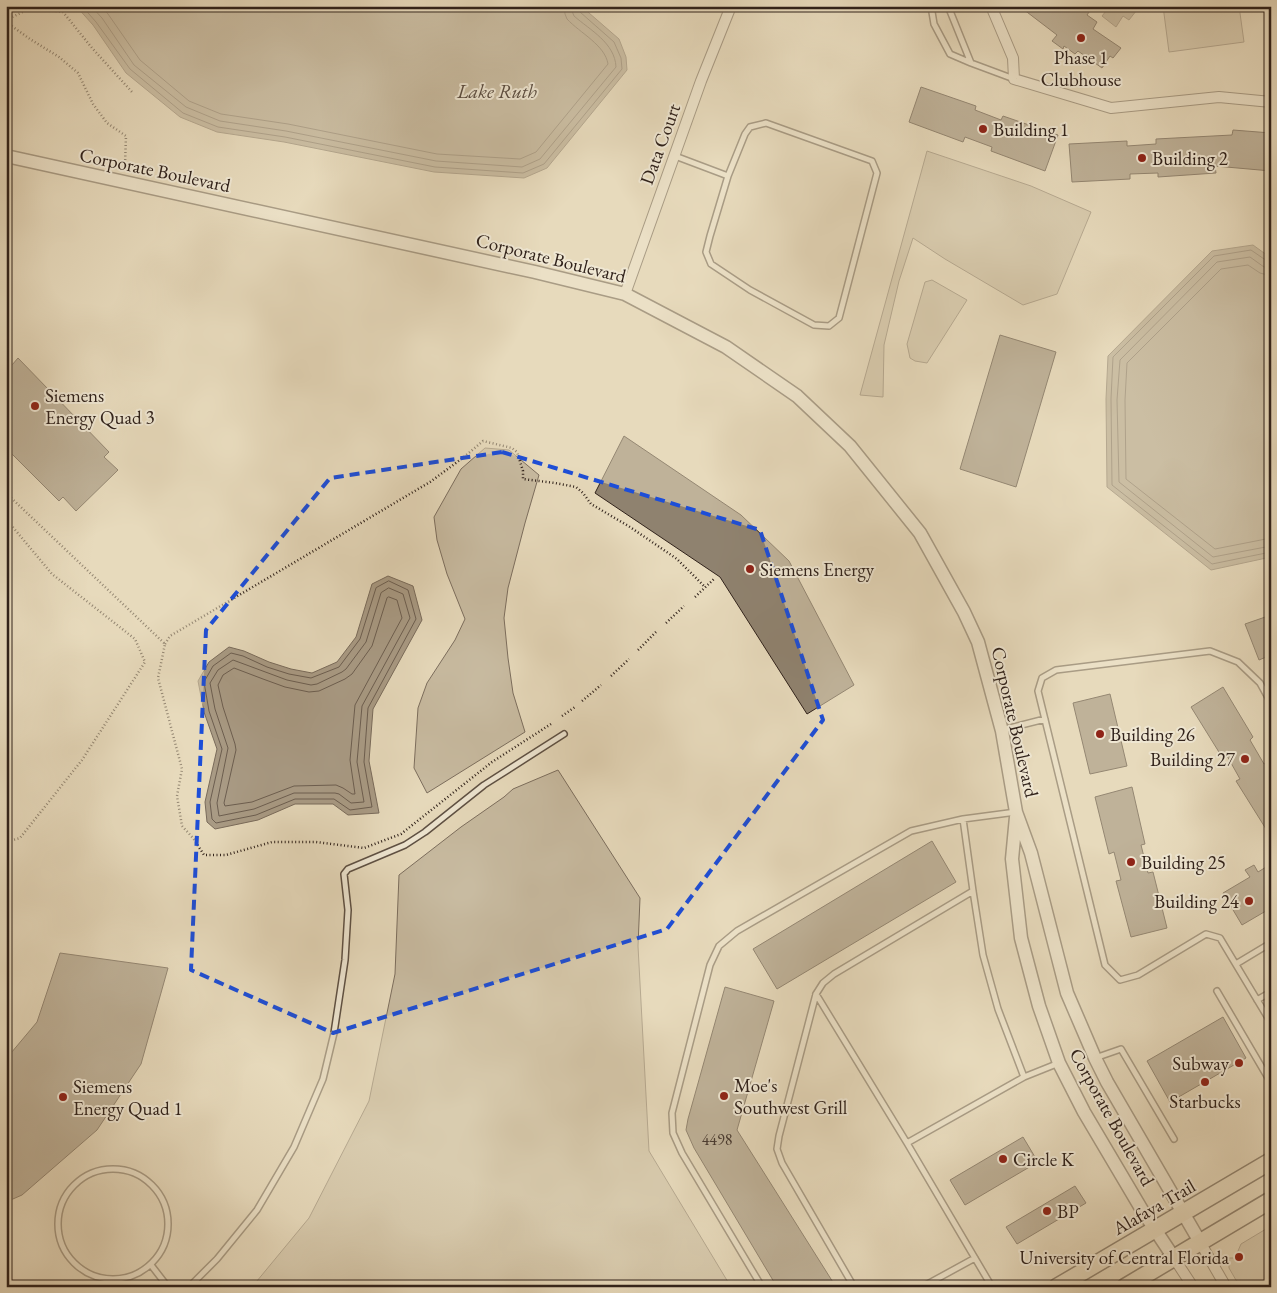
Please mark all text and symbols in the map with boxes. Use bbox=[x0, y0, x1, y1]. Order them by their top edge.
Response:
marker: Phase 1 Clubhouse bbox=[1075, 32, 1087, 44]
place label: Phase 1 Clubhouse bbox=[1041, 45, 1121, 92]
water label: Lake Ruth bbox=[456, 78, 537, 104]
street label: Data Court bbox=[634, 100, 686, 188]
place label: Building 1 bbox=[993, 117, 1069, 142]
marker: Building 1 bbox=[977, 123, 989, 135]
street label: Corporate Boulevard bbox=[77, 142, 233, 198]
place label: Building 2 bbox=[1152, 146, 1228, 171]
marker: Building 2 bbox=[1136, 152, 1148, 164]
street label: Corporate Boulevard bbox=[473, 227, 629, 289]
place label: Siemens Energy Quad 3 bbox=[45, 383, 155, 430]
marker: Siemens Energy Quad 3 bbox=[29, 400, 41, 412]
place label: Siemens Energy bbox=[760, 557, 875, 582]
marker: Siemens Energy bbox=[744, 563, 756, 575]
street label: Corporate Boulevard bbox=[986, 644, 1045, 800]
place label: Building 26 bbox=[1110, 722, 1195, 747]
marker: Building 26 bbox=[1094, 728, 1106, 740]
place label: Building 27 bbox=[1150, 747, 1236, 772]
marker: Building 27 bbox=[1239, 753, 1251, 765]
place label: Building 25 bbox=[1141, 850, 1226, 875]
marker: Building 25 bbox=[1125, 856, 1137, 868]
place label: Building 24 bbox=[1154, 889, 1240, 914]
marker: Building 24 bbox=[1243, 895, 1255, 907]
street label: Corporate Boulevard bbox=[1064, 1044, 1160, 1191]
place label: Subway bbox=[1172, 1051, 1230, 1076]
marker: Subway bbox=[1233, 1057, 1245, 1069]
place label: Moe's Southwest Grill bbox=[734, 1073, 848, 1120]
place label: Siemens Energy Quad 1 bbox=[73, 1074, 183, 1121]
marker: Starbucks bbox=[1199, 1076, 1211, 1088]
place label: Starbucks bbox=[1169, 1089, 1241, 1114]
marker: Moe's Southwest Grill bbox=[718, 1090, 730, 1102]
marker: Siemens Energy Quad 1 bbox=[57, 1091, 69, 1103]
house number: 4498 bbox=[702, 1129, 733, 1150]
place label: Circle K bbox=[1013, 1147, 1075, 1172]
marker: Circle K bbox=[997, 1153, 1009, 1165]
street label: Alafaya Trail bbox=[1107, 1173, 1200, 1241]
place label: BP bbox=[1057, 1199, 1079, 1224]
marker: BP bbox=[1041, 1205, 1053, 1217]
place label: University of Central Florida bbox=[1019, 1245, 1229, 1270]
marker: University of Central Florida bbox=[1233, 1251, 1245, 1263]

